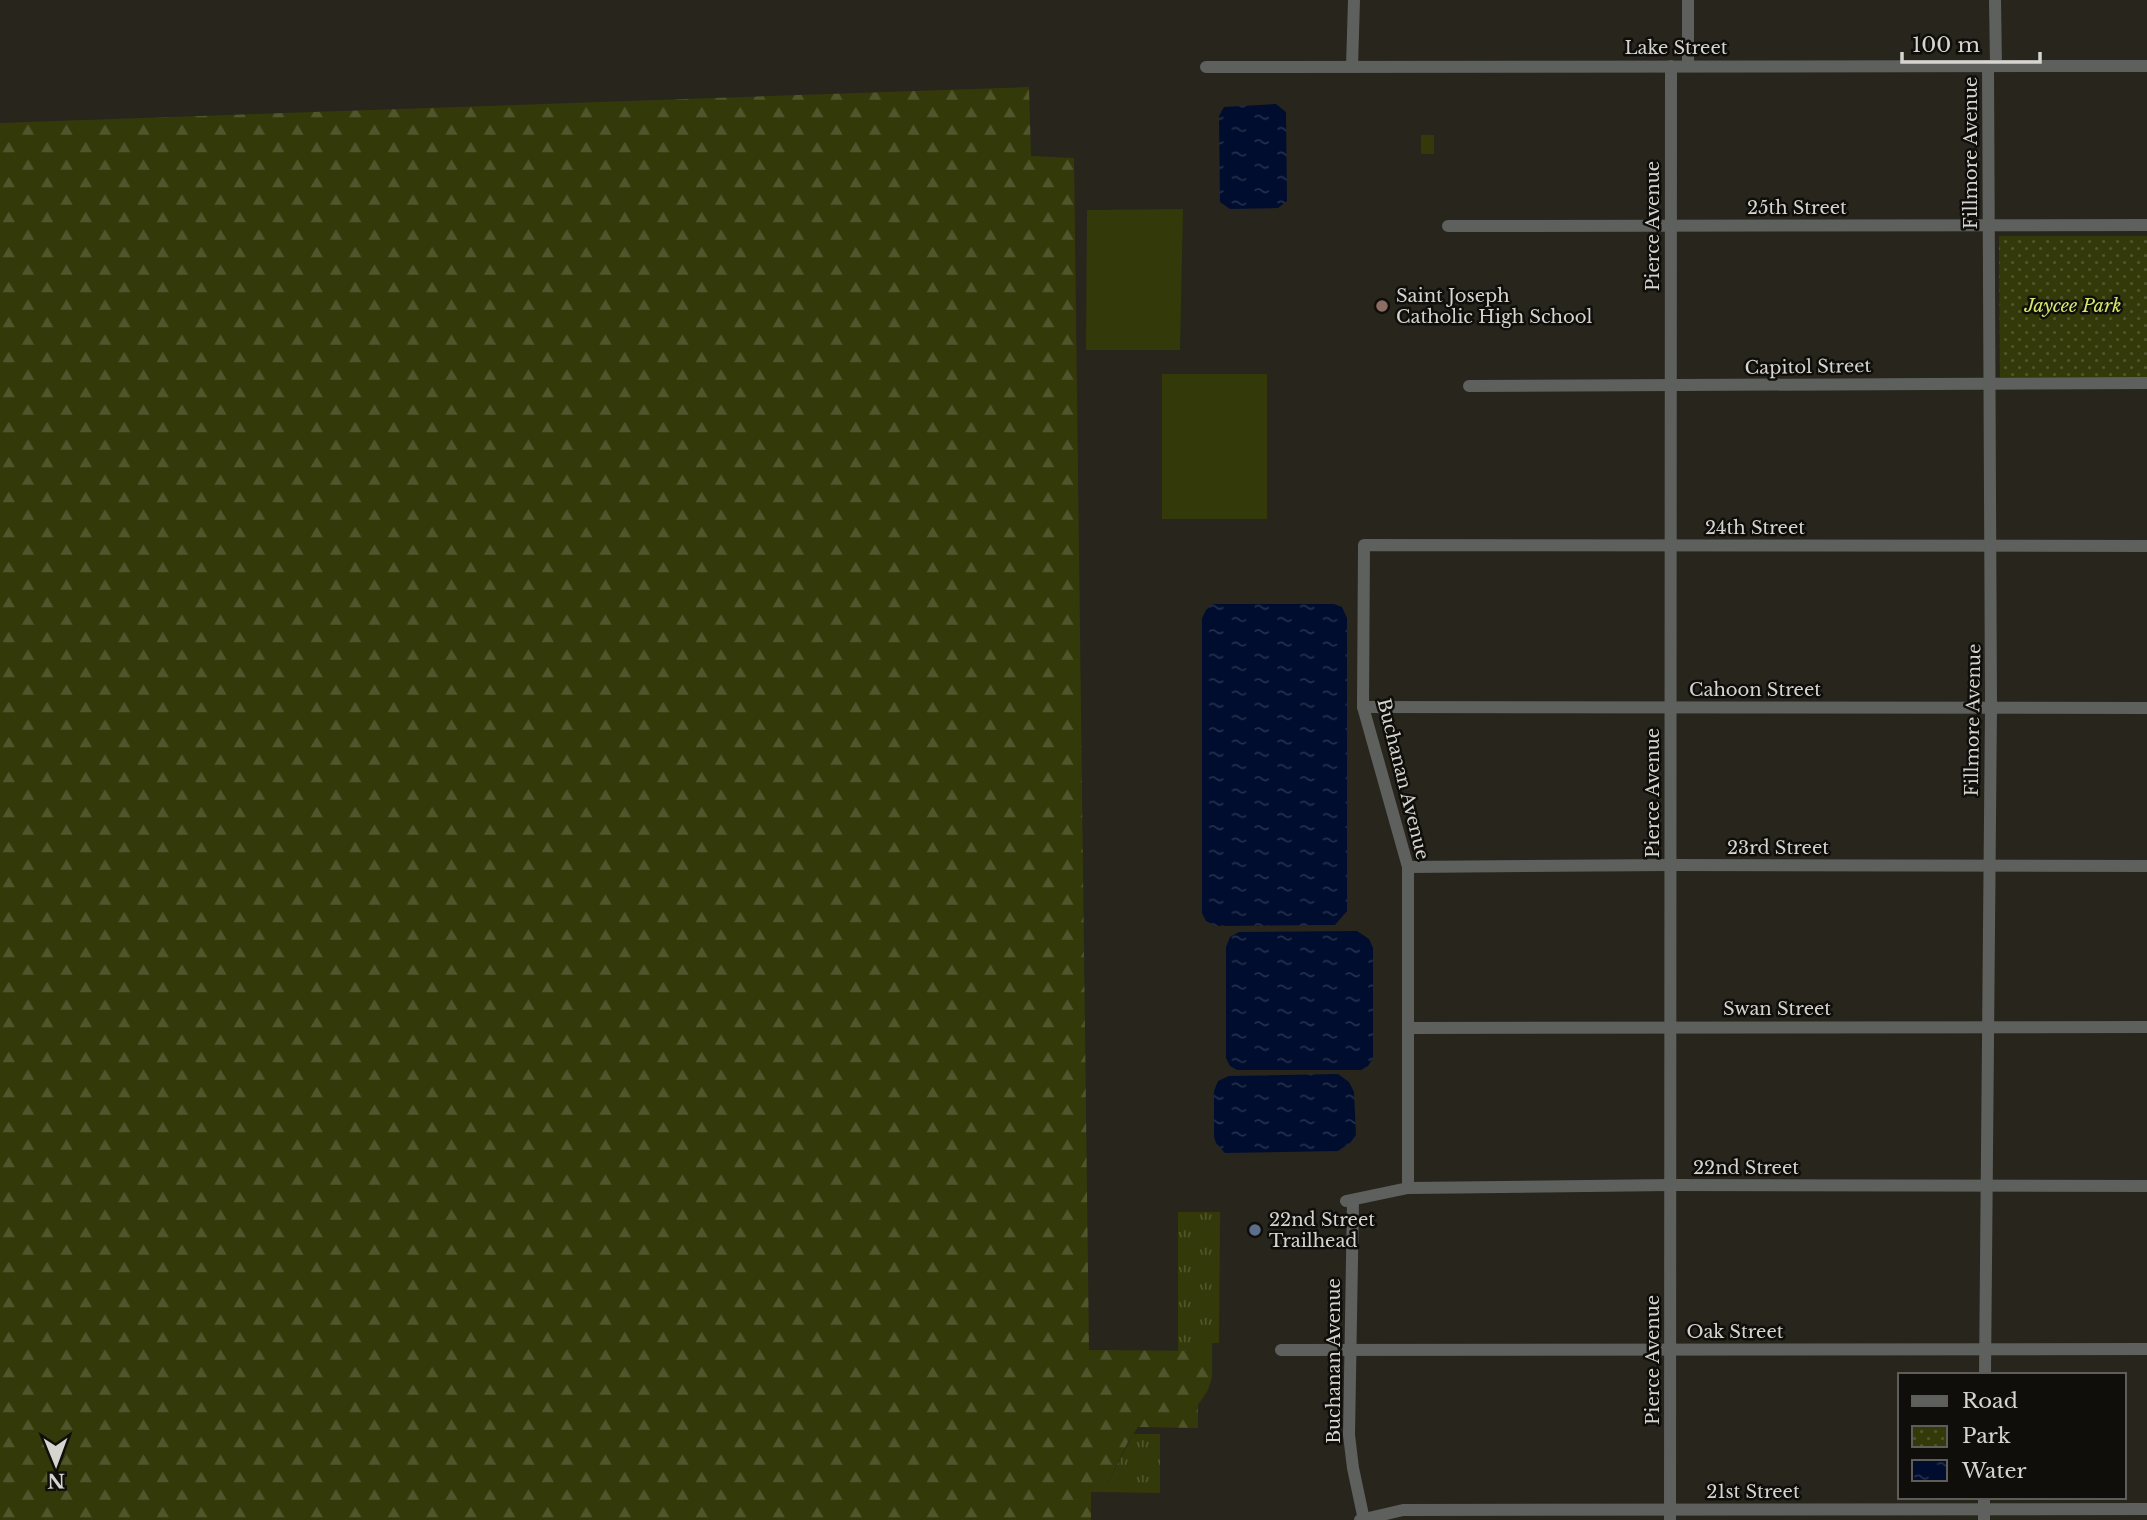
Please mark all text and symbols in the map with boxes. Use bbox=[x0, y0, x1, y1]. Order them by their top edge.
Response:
scale bar bbox=[1902, 21, 2040, 65]
text: 100 m bbox=[1912, 32, 1980, 58]
street label: Lake Street bbox=[1624, 37, 1728, 59]
street label: Fillmore Avenue bbox=[1960, 77, 1982, 229]
street label: Pierce Avenue bbox=[1642, 161, 1664, 291]
street label: 25th Street bbox=[1747, 197, 1847, 219]
place label: Saint Joseph Catholic High School bbox=[1396, 285, 1592, 328]
park label: Jaycee Park bbox=[2024, 295, 2121, 317]
marker: Saint Joseph Catholic High School bbox=[1374, 298, 1390, 314]
street label: Capitol Street bbox=[1745, 355, 1872, 379]
street label: 24th Street bbox=[1705, 517, 1805, 539]
street label: Fillmore Avenue bbox=[1961, 643, 1985, 797]
street label: Cahoon Street bbox=[1689, 679, 1821, 701]
street label: Buchanan Avenue bbox=[1372, 696, 1434, 862]
street label: Pierce Avenue bbox=[1642, 728, 1664, 858]
street label: 23rd Street bbox=[1727, 837, 1829, 859]
street label: Swan Street bbox=[1723, 998, 1831, 1020]
street label: 22nd Street bbox=[1693, 1157, 1799, 1179]
place label: 22nd Street Trailhead bbox=[1269, 1209, 1375, 1252]
marker: 22nd Street Trailhead bbox=[1247, 1222, 1263, 1238]
street label: Buchanan Avenue bbox=[1323, 1278, 1345, 1444]
street label: Pierce Avenue bbox=[1642, 1295, 1664, 1425]
street label: Oak Street bbox=[1686, 1321, 1784, 1343]
legend bbox=[1898, 1373, 2126, 1499]
text: Road bbox=[1962, 1388, 2018, 1414]
text: Park bbox=[1962, 1423, 2011, 1449]
north arrow bbox=[21, 1429, 91, 1499]
text: Water bbox=[1961, 1458, 2026, 1484]
text: N bbox=[47, 1469, 65, 1492]
street label: 21st Street bbox=[1706, 1481, 1800, 1503]

